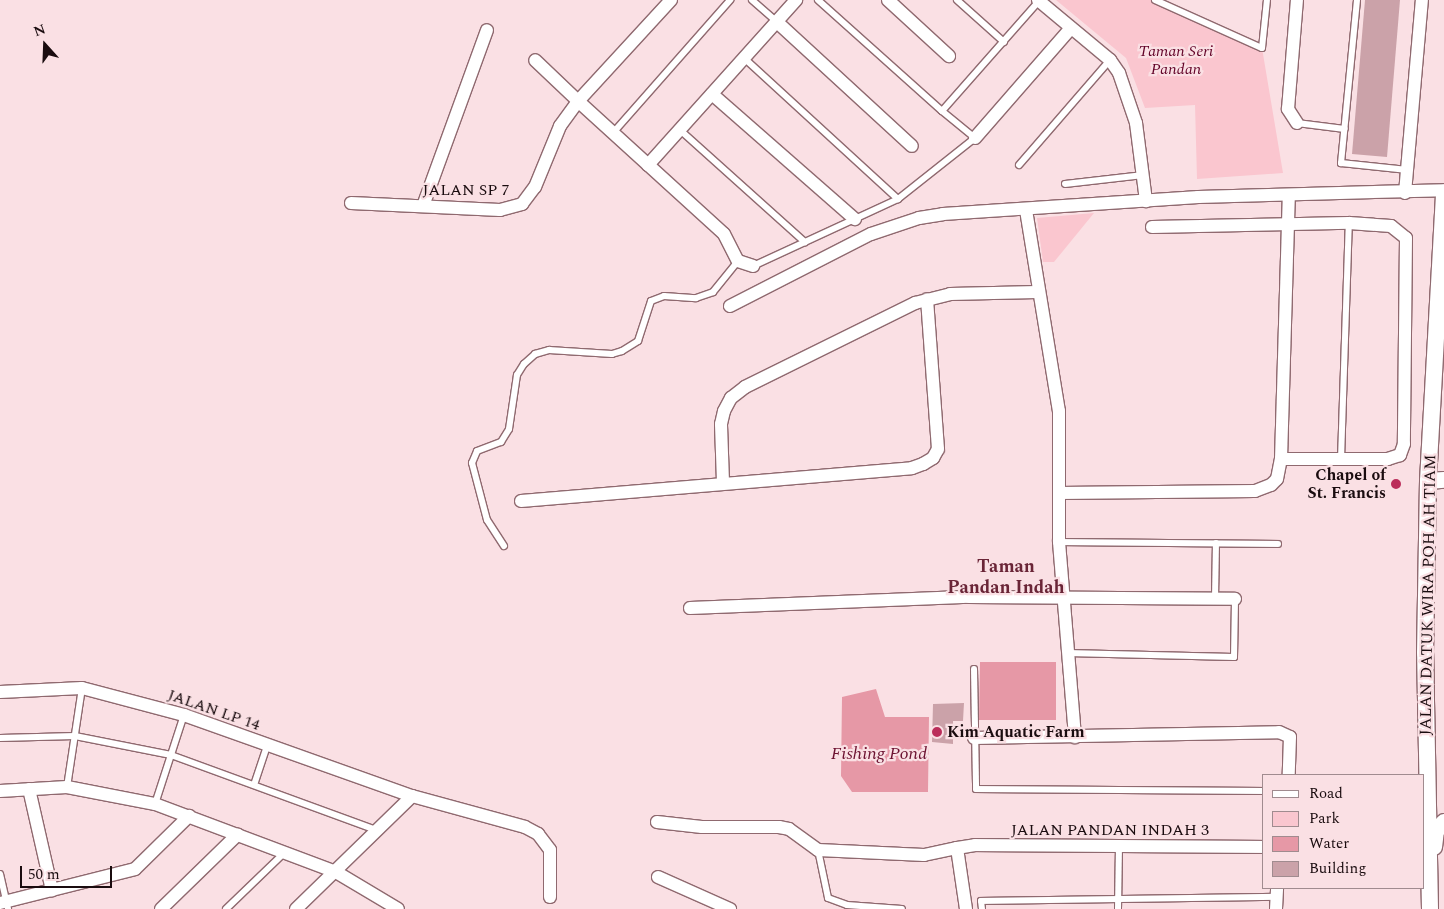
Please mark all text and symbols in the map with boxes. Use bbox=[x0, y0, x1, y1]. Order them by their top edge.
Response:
text: N bbox=[31, 19, 49, 42]
north arrow bbox=[20, 20, 70, 70]
park label: Taman Seri Pandan bbox=[1139, 41, 1213, 79]
street label: JALAN SP 7 bbox=[423, 180, 509, 200]
street label: JALAN DATUK WIRA POH AH TIAM bbox=[1416, 454, 1440, 736]
place label: Chapel of St. Francis bbox=[1307, 465, 1386, 503]
marker: Chapel of St. Francis bbox=[1390, 478, 1402, 490]
district label: Taman Pandan Indah bbox=[947, 557, 1065, 600]
street label: JALAN LP 14 bbox=[165, 685, 263, 735]
place label: Kim Aquatic Farm bbox=[947, 722, 1085, 742]
marker: Kim Aquatic Farm bbox=[931, 726, 943, 738]
water label: Fishing Pond bbox=[831, 743, 927, 765]
legend bbox=[1262, 774, 1424, 889]
text: Road bbox=[1309, 782, 1343, 805]
text: Park bbox=[1309, 807, 1340, 830]
street label: JALAN PANDAN INDAH 3 bbox=[1011, 820, 1209, 840]
text: Water bbox=[1309, 832, 1349, 855]
scale bar bbox=[22, 856, 115, 888]
text: Building bbox=[1309, 857, 1366, 880]
text: 50 m bbox=[28, 863, 60, 886]

